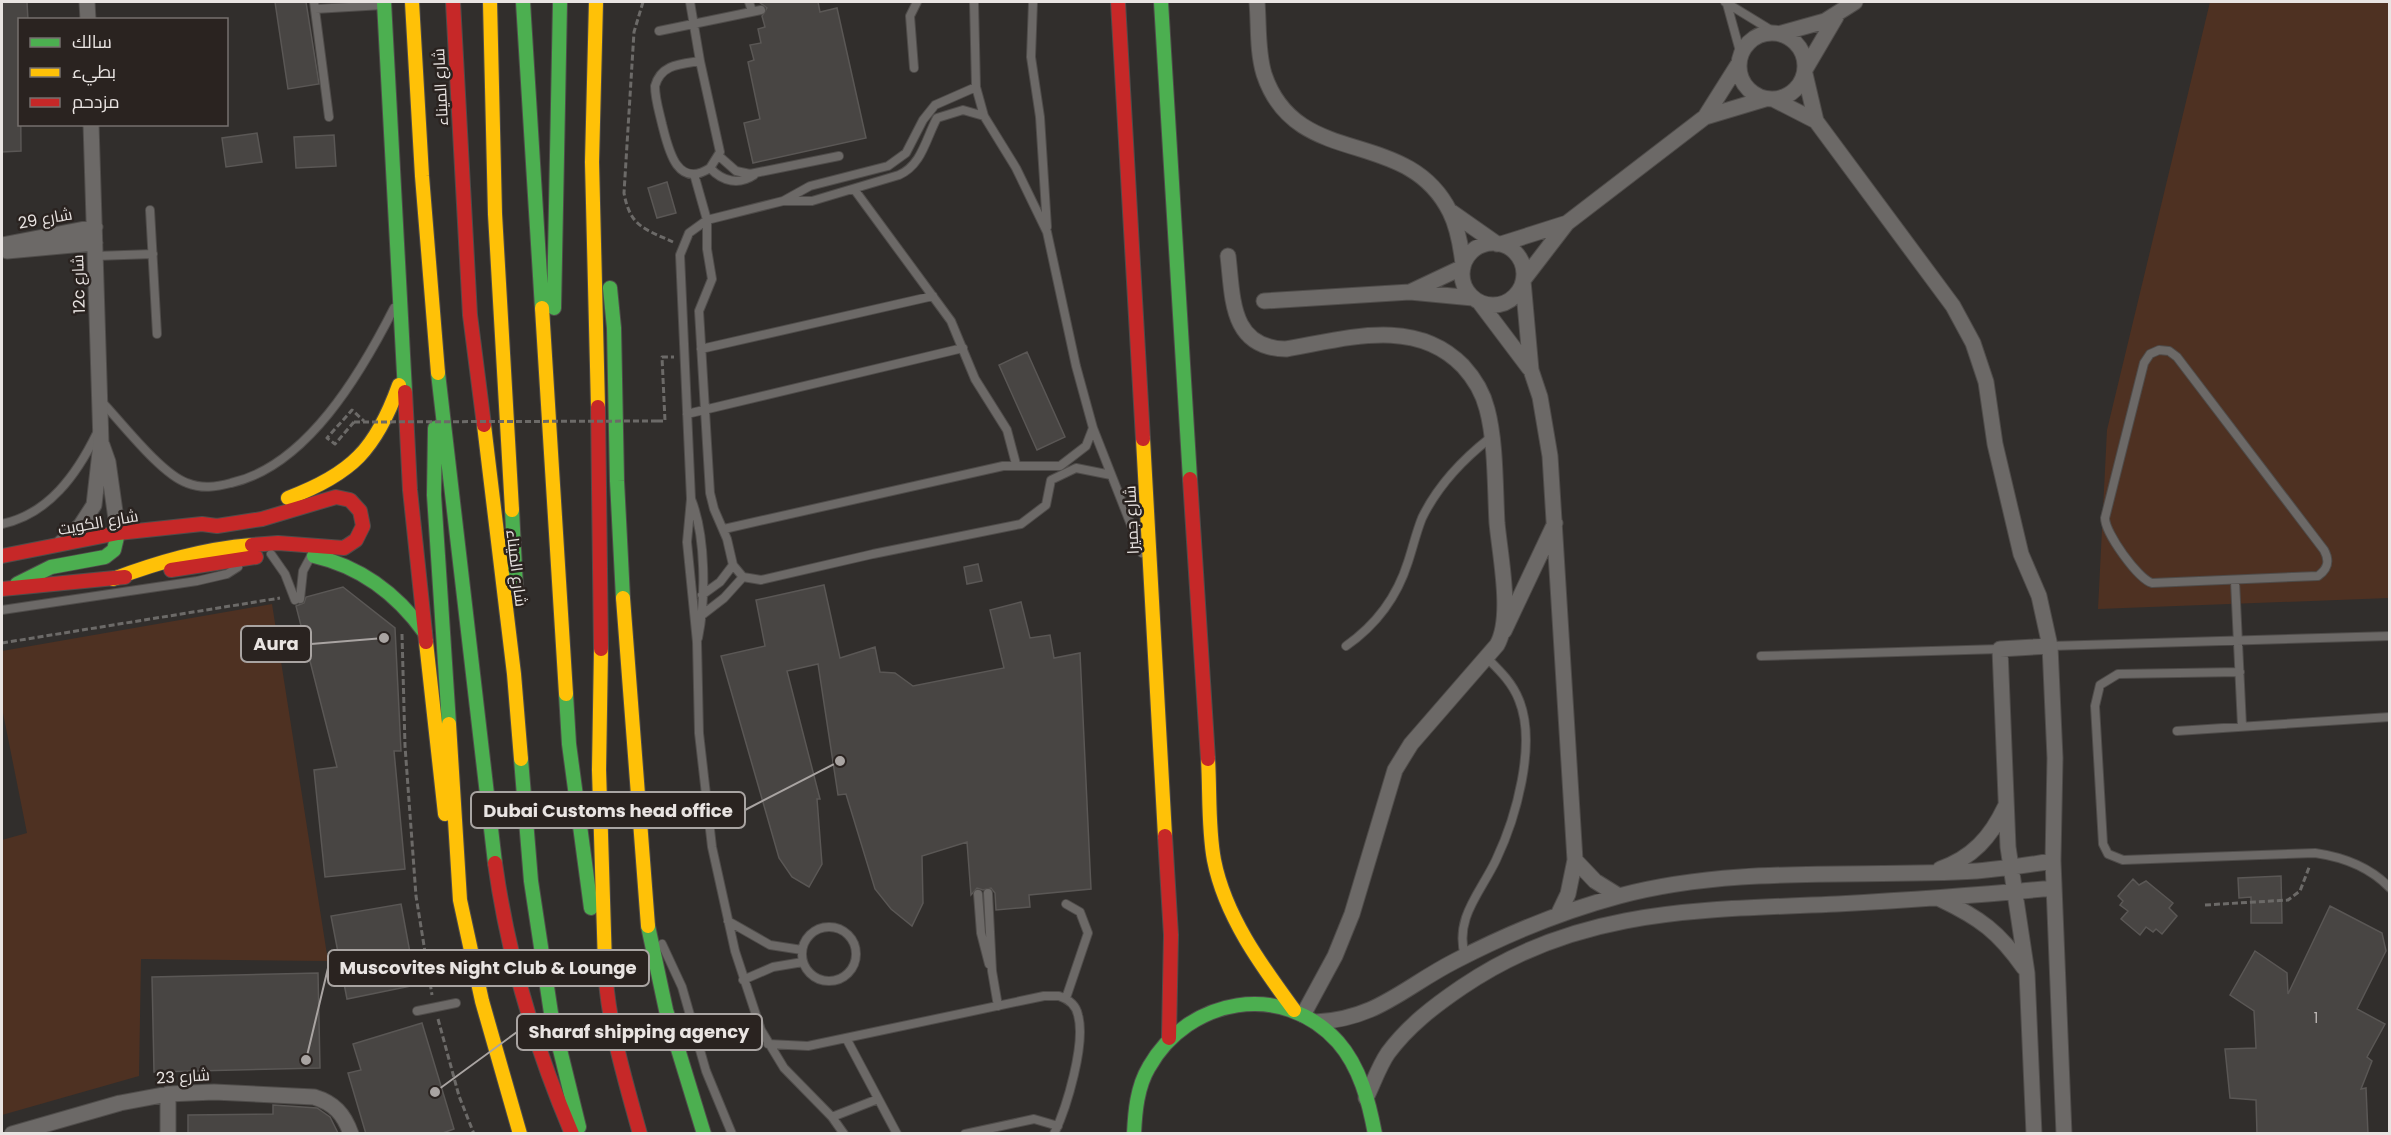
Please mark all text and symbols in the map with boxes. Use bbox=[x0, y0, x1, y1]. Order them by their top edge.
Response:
legend bbox=[18, 18, 228, 126]
text: سالك bbox=[72, 29, 112, 54]
street label: شارع الميناء bbox=[427, 48, 454, 126]
text: بطيء bbox=[72, 59, 116, 86]
text: مزدحم bbox=[72, 89, 120, 114]
street label: شارع 29 bbox=[16, 202, 74, 235]
street label: 12c شارع bbox=[66, 254, 91, 314]
street label: شارع جميرا bbox=[1118, 485, 1145, 555]
street label: شارع الكويت bbox=[56, 504, 140, 541]
street label: شارع الميناء bbox=[500, 528, 533, 608]
callout: Aura bbox=[241, 626, 311, 662]
text: Aura bbox=[253, 631, 299, 656]
callout: Dubai Customs head office bbox=[471, 792, 745, 828]
text: Dubai Customs head office bbox=[483, 798, 733, 823]
callout: Muscovites Night Club & Lounge bbox=[328, 950, 649, 986]
text: Muscovites Night Club & Lounge bbox=[339, 955, 637, 980]
house number: 1 bbox=[2314, 1008, 2318, 1028]
callout: Sharaf shipping agency bbox=[517, 1014, 762, 1050]
text: Sharaf shipping agency bbox=[529, 1019, 750, 1044]
street label: شارع 23 bbox=[155, 1063, 211, 1090]

